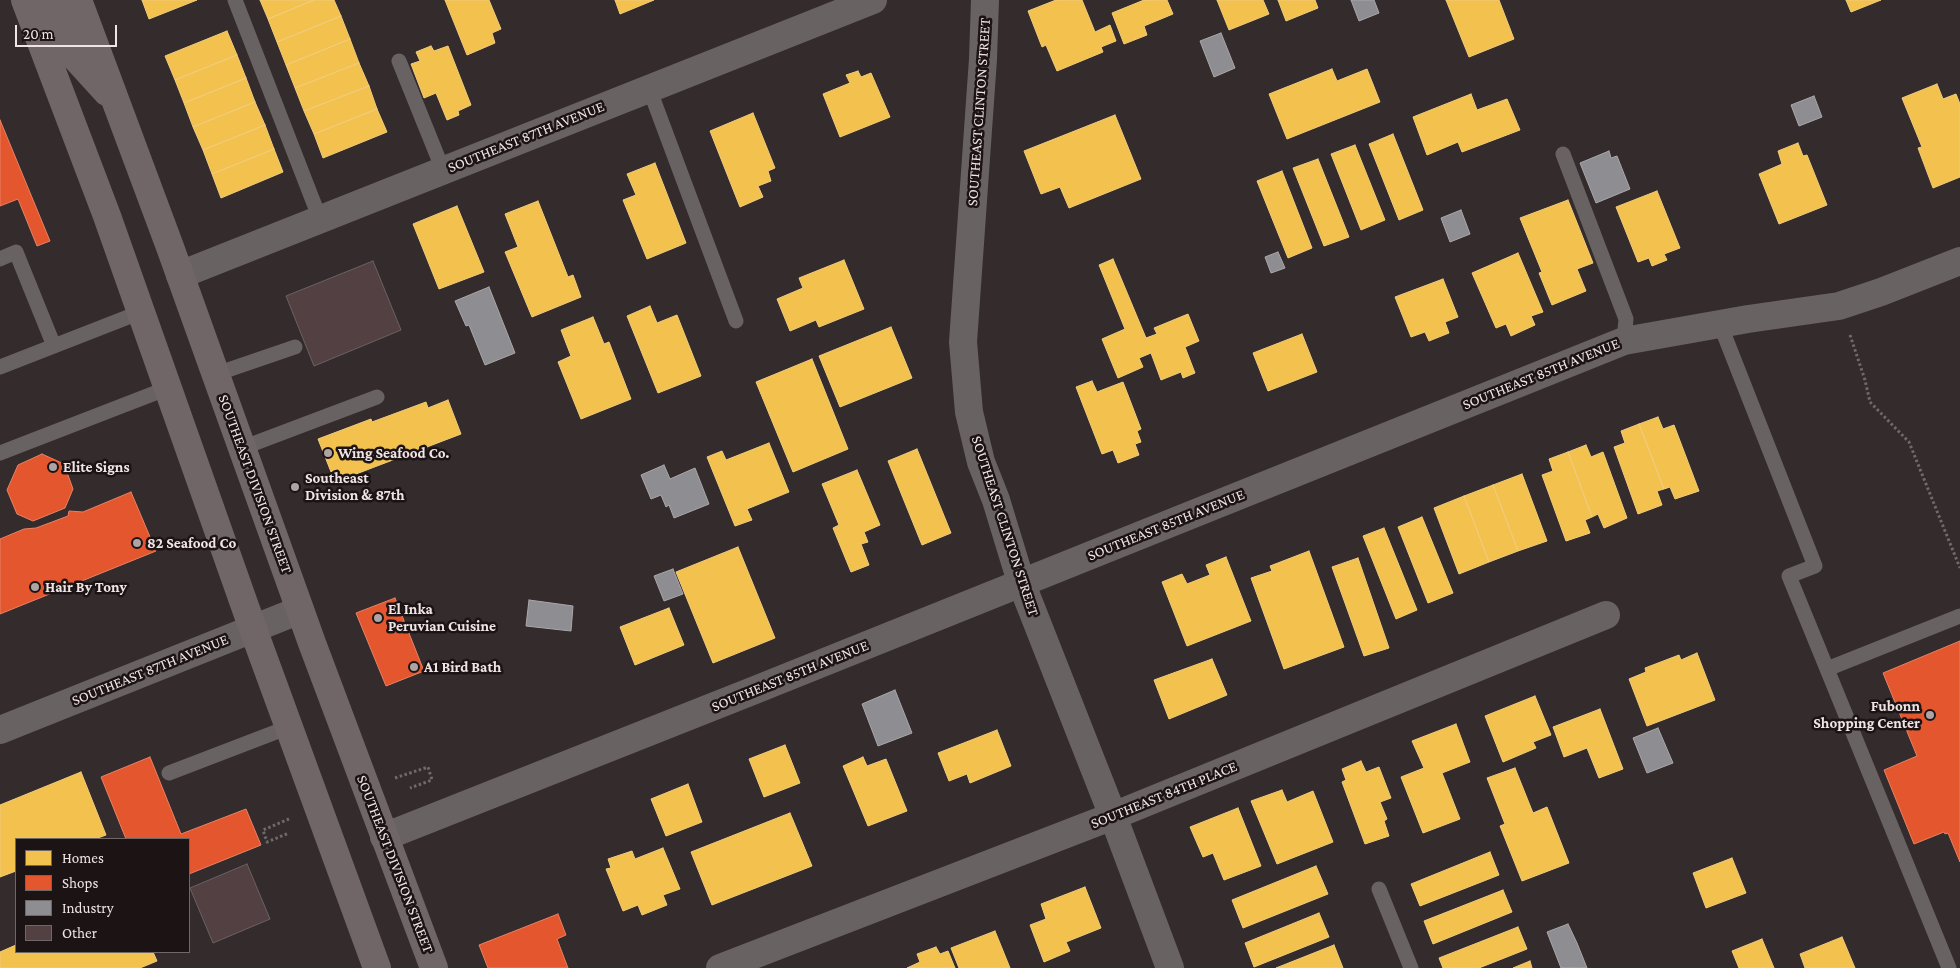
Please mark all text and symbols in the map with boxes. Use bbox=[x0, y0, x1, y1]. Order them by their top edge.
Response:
scale bar bbox=[18, 15, 120, 47]
street label: SOUTHEAST CLINTON STREET bbox=[963, 17, 995, 207]
text: 20 m bbox=[23, 26, 54, 42]
street label: SOUTHEAST 87TH AVENUE bbox=[445, 97, 607, 177]
street label: SOUTHEAST 85TH AVENUE bbox=[1460, 334, 1622, 414]
street label: SOUTHEAST DIVISION STREET bbox=[214, 392, 296, 576]
street label: SOUTHEAST CLINTON STREET bbox=[967, 434, 1043, 618]
place label: Wing Seafood Co. bbox=[338, 444, 450, 462]
marker: Wing Seafood Co. bbox=[322, 447, 334, 459]
place label: Elite Signs bbox=[63, 458, 129, 476]
marker: Elite Signs bbox=[47, 461, 59, 473]
place label: Southeast Division & 87th bbox=[305, 469, 405, 504]
marker: Southeast Division & 87th bbox=[289, 481, 301, 493]
street label: SOUTHEAST 85TH AVENUE bbox=[1085, 485, 1247, 565]
place label: 82 Seafood Co bbox=[147, 534, 236, 552]
marker: 82 Seafood Co bbox=[131, 537, 143, 549]
place label: Hair By Tony bbox=[45, 578, 127, 596]
marker: Hair By Tony bbox=[29, 581, 41, 593]
place label: El Inka Peruvian Cuisine bbox=[388, 600, 496, 635]
marker: El Inka Peruvian Cuisine bbox=[372, 612, 384, 624]
street label: SOUTHEAST 87TH AVENUE bbox=[69, 630, 231, 710]
street label: SOUTHEAST 85TH AVENUE bbox=[709, 636, 871, 716]
place label: A1 Bird Bath bbox=[424, 658, 501, 676]
marker: A1 Bird Bath bbox=[408, 661, 420, 673]
place label: Fubonn Shopping Center bbox=[1813, 697, 1920, 732]
marker: Fubonn Shopping Center bbox=[1924, 709, 1936, 721]
street label: SOUTHEAST 84TH PLACE bbox=[1088, 757, 1240, 833]
street label: SOUTHEAST DIVISION STREET bbox=[353, 773, 437, 955]
legend bbox=[15, 838, 190, 953]
text: Homes bbox=[62, 850, 104, 866]
text: Shops bbox=[62, 875, 98, 891]
text: Industry bbox=[62, 900, 114, 916]
text: Other bbox=[62, 925, 97, 941]

